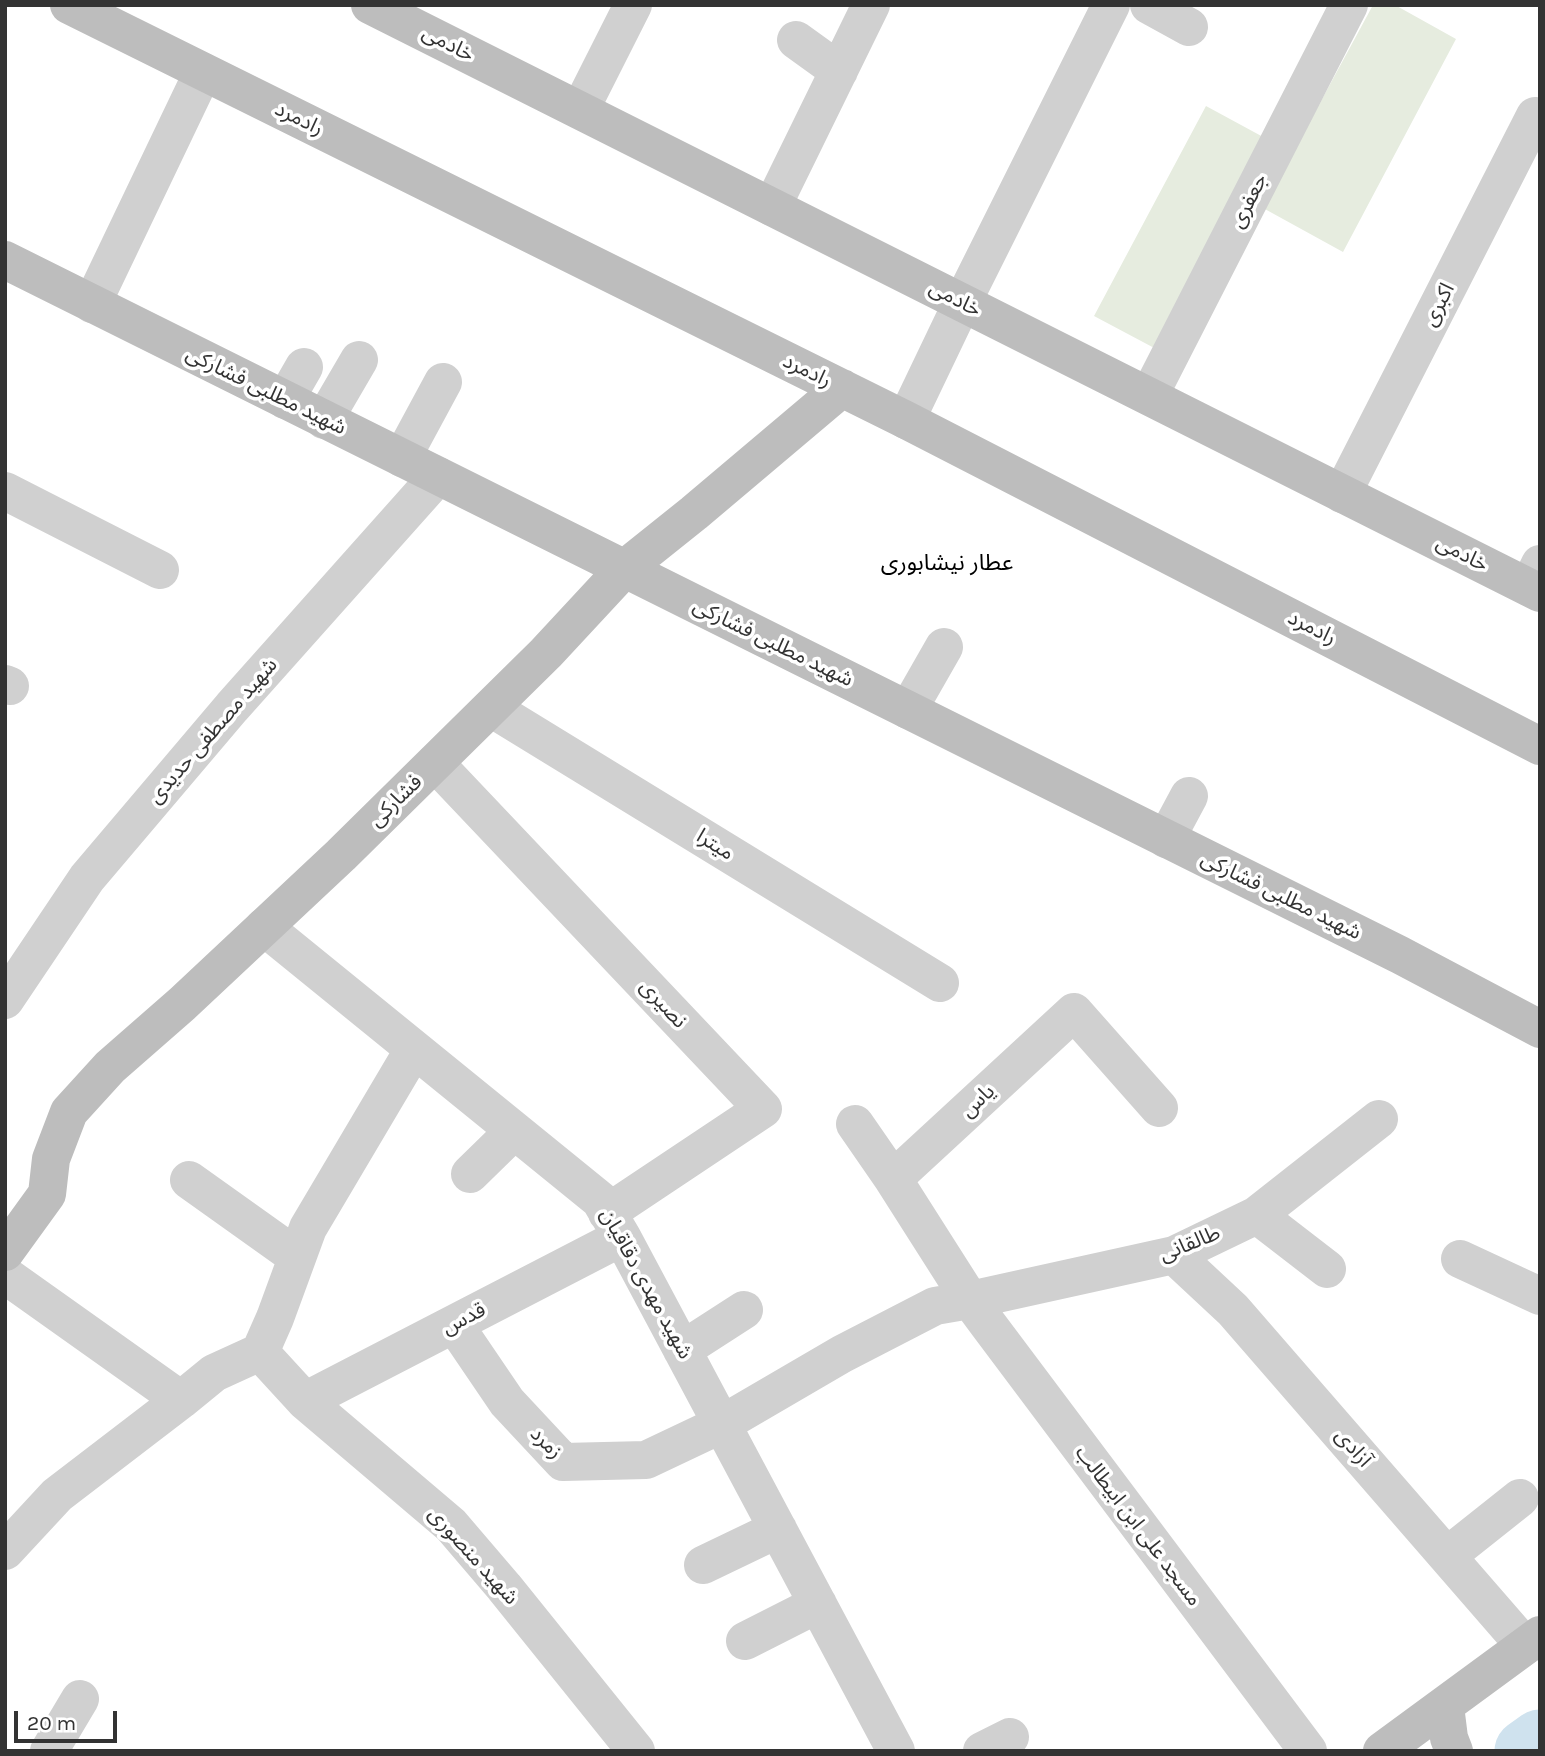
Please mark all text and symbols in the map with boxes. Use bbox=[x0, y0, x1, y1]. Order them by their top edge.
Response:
street label: خادمی bbox=[418, 20, 478, 68]
street label: رادمرد bbox=[271, 97, 327, 141]
street label: جعفری bbox=[1225, 169, 1273, 233]
street label: خادمی bbox=[925, 275, 985, 323]
street label: اکبری bbox=[1418, 279, 1460, 331]
street label: شهید مطلبی فشارکی bbox=[182, 341, 350, 441]
street label: رادمرد bbox=[779, 349, 835, 393]
street label: خادمی bbox=[1432, 530, 1492, 578]
district label: عطار نیشابوری bbox=[881, 549, 1013, 577]
street label: شهید مطلبی فشارکی bbox=[689, 593, 857, 693]
street label: رادمرد bbox=[1284, 605, 1340, 651]
street label: شهید مصطفی حدیدی bbox=[143, 653, 283, 809]
street label: فشارکی bbox=[364, 770, 428, 832]
street label: میترا bbox=[692, 824, 738, 866]
street label: شهید مطلبی فشارکی bbox=[1197, 846, 1365, 946]
street label: نصیری bbox=[634, 974, 692, 1034]
street label: یاس bbox=[956, 1079, 1000, 1123]
street label: شهید مهدی دقاقیان bbox=[594, 1204, 698, 1364]
street label: طالقانی bbox=[1156, 1220, 1224, 1268]
street label: قدس bbox=[438, 1297, 490, 1341]
street label: زمرد bbox=[525, 1422, 567, 1464]
street label: آزادی bbox=[1329, 1423, 1377, 1473]
street label: مسجد علی ابن ابیطالب bbox=[1069, 1441, 1207, 1611]
street label: شهید منصوری bbox=[423, 1502, 523, 1610]
scale bar bbox=[18, 1696, 121, 1740]
text: 20 m bbox=[27, 1711, 76, 1735]

